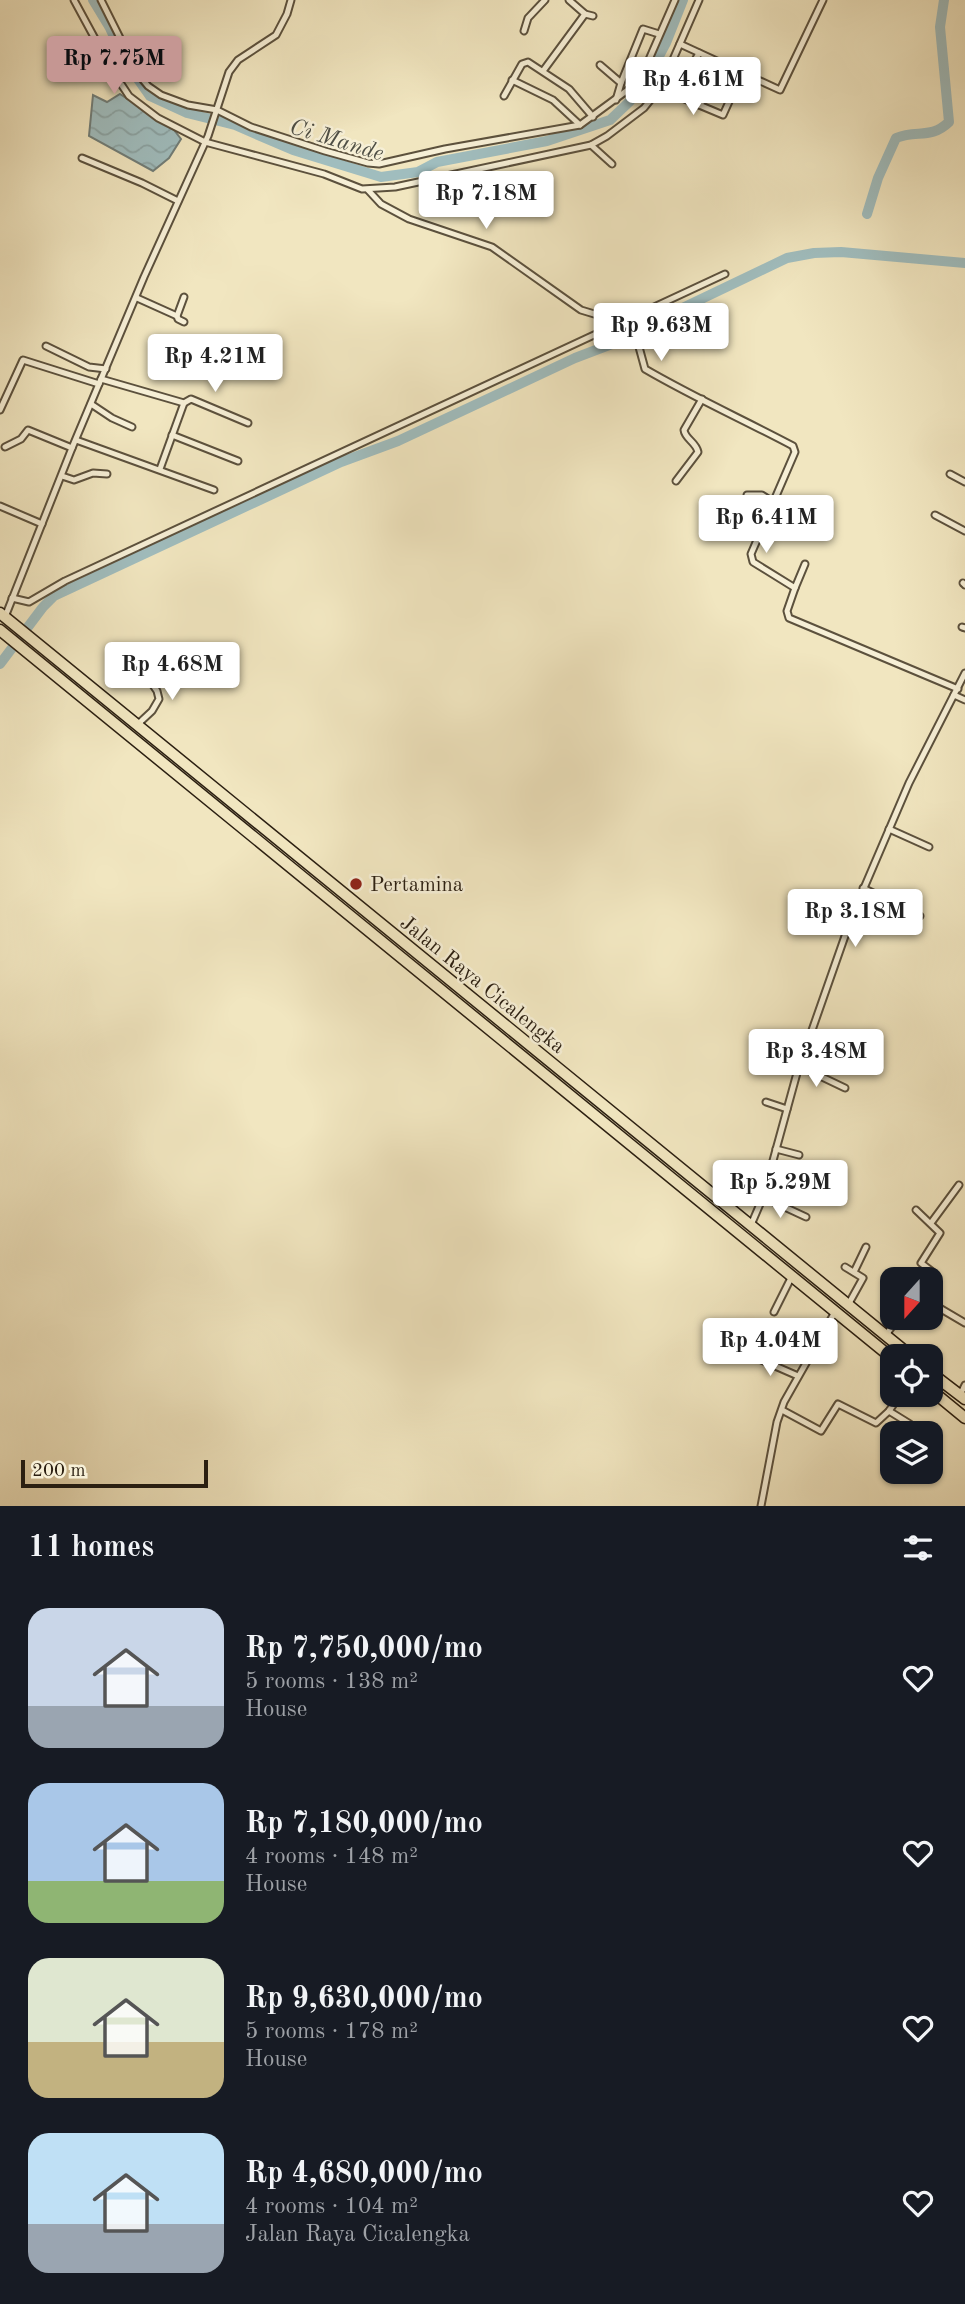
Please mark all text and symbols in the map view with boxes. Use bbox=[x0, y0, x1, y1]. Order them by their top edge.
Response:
pin: Rp 7.75M bbox=[42, 36, 186, 96]
text: Rp 7.75M bbox=[63, 47, 165, 70]
pin: Rp 4.61M bbox=[621, 58, 765, 117]
text: Rp 4.61M bbox=[642, 68, 744, 91]
water label: Ci Mande bbox=[287, 115, 386, 166]
pin: Rp 7.18M bbox=[414, 172, 558, 231]
text: Rp 7.18M bbox=[435, 182, 537, 205]
pin: Rp 9.63M bbox=[589, 304, 733, 363]
text: Rp 9.63M bbox=[610, 314, 712, 337]
pin: Rp 4.21M bbox=[143, 334, 287, 394]
text: Rp 4.21M bbox=[164, 345, 266, 368]
pin: Rp 6.41M bbox=[694, 496, 838, 555]
text: Rp 6.41M bbox=[715, 506, 817, 529]
pin: Rp 4.68M bbox=[100, 642, 244, 702]
text: Rp 4.68M bbox=[121, 653, 223, 676]
place label: Pertamina bbox=[370, 875, 463, 896]
marker: Pertamina bbox=[348, 876, 364, 892]
pin: Rp 3.18M bbox=[783, 890, 927, 949]
text: Rp 3.18M bbox=[804, 900, 906, 923]
street label: Jalan Raya Cicalengka bbox=[396, 912, 568, 1058]
pin: Rp 3.48M bbox=[744, 1030, 888, 1089]
text: Rp 3.48M bbox=[765, 1040, 867, 1063]
pin: Rp 5.29M bbox=[708, 1160, 852, 1220]
text: Rp 5.29M bbox=[729, 1171, 831, 1194]
north arrow bbox=[880, 1267, 943, 1330]
map controls bbox=[880, 1267, 943, 1484]
pin: Rp 4.04M bbox=[698, 1318, 842, 1378]
text: Rp 4.04M bbox=[719, 1329, 821, 1352]
button: locate bbox=[880, 1344, 943, 1407]
button: layers bbox=[880, 1421, 943, 1484]
scale bar bbox=[21, 1457, 208, 1489]
text: 200 m bbox=[32, 1462, 85, 1481]
icon: filters bbox=[899, 1529, 937, 1567]
text: 11 homes bbox=[28, 1533, 154, 1563]
text: Rp 7,750,000/mo bbox=[245, 1634, 483, 1664]
icon: home bbox=[84, 1636, 168, 1720]
icon: heart bbox=[899, 1659, 937, 1697]
text: 5 rooms · 138 m² bbox=[245, 1670, 418, 1693]
text: House bbox=[245, 1698, 307, 1721]
text: Rp 7,180,000/mo bbox=[245, 1809, 483, 1839]
icon: home bbox=[84, 1811, 168, 1895]
icon: heart bbox=[899, 1834, 937, 1872]
text: 4 rooms · 148 m² bbox=[245, 1845, 418, 1868]
text: House bbox=[245, 1873, 307, 1896]
text: Rp 9,630,000/mo bbox=[245, 1984, 483, 2014]
icon: home bbox=[84, 1986, 168, 2070]
icon: heart bbox=[899, 2009, 937, 2047]
text: 5 rooms · 178 m² bbox=[245, 2020, 418, 2043]
text: House bbox=[245, 2048, 307, 2071]
text: Rp 4,680,000/mo bbox=[245, 2159, 483, 2189]
icon: home bbox=[84, 2161, 168, 2245]
icon: heart bbox=[899, 2184, 937, 2222]
text: 4 rooms · 104 m² bbox=[245, 2195, 418, 2218]
text: Jalan Raya Cicalengka bbox=[245, 2223, 470, 2246]

